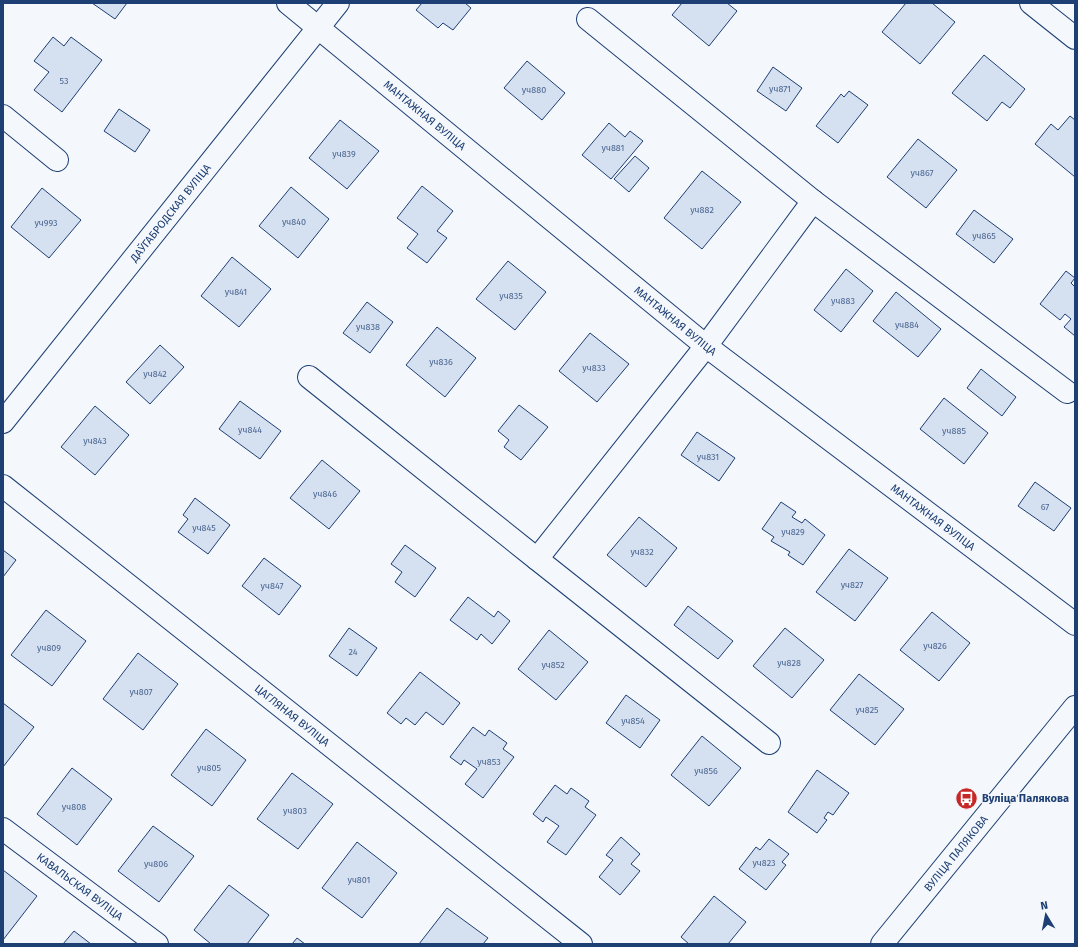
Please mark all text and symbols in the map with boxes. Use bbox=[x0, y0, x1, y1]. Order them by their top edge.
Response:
house number: 53 bbox=[60, 76, 68, 86]
street label: МАНТАЖНАЯ ВУЛІЦА bbox=[381, 78, 469, 153]
house number: уч871 bbox=[769, 84, 791, 94]
house number: уч880 bbox=[522, 85, 546, 95]
house number: уч881 bbox=[602, 143, 624, 153]
house number: уч839 bbox=[332, 149, 356, 159]
street label: ДАЎГАБРОДСКАЯ ВУЛІЦА bbox=[127, 161, 214, 265]
house number: уч867 bbox=[911, 168, 933, 178]
house number: уч882 bbox=[690, 205, 714, 215]
house number: уч840 bbox=[282, 217, 306, 227]
house number: уч993 bbox=[34, 218, 58, 228]
house number: уч865 bbox=[972, 231, 996, 241]
street label: МАНТАЖНАЯ ВУЛІЦА bbox=[632, 283, 720, 359]
house number: уч841 bbox=[225, 287, 247, 297]
house number: уч835 bbox=[499, 291, 523, 301]
house number: уч883 bbox=[831, 296, 855, 306]
house number: уч884 bbox=[895, 320, 919, 330]
house number: уч838 bbox=[356, 322, 380, 332]
house number: уч836 bbox=[429, 357, 453, 367]
house number: уч833 bbox=[582, 363, 606, 373]
house number: уч842 bbox=[143, 369, 167, 379]
house number: уч844 bbox=[238, 425, 262, 435]
house number: уч885 bbox=[942, 426, 966, 436]
house number: уч843 bbox=[83, 436, 107, 446]
house number: уч831 bbox=[697, 452, 719, 462]
street label: МАНТАЖНАЯ ВУЛІЦА bbox=[888, 481, 978, 554]
house number: уч846 bbox=[313, 489, 337, 499]
house number: 67 bbox=[1041, 502, 1049, 512]
house number: уч845 bbox=[192, 523, 216, 533]
house number: уч829 bbox=[781, 527, 805, 537]
house number: уч832 bbox=[630, 547, 654, 557]
house number: уч827 bbox=[841, 580, 863, 590]
house number: уч847 bbox=[261, 581, 283, 591]
house number: уч826 bbox=[923, 641, 947, 651]
house number: уч809 bbox=[37, 643, 61, 653]
house number: 24 bbox=[348, 647, 358, 657]
house number: уч828 bbox=[777, 658, 801, 668]
house number: уч852 bbox=[541, 660, 565, 670]
street label: ЦАГЛЯНАЯ ВУЛІЦА bbox=[252, 681, 333, 749]
house number: уч807 bbox=[129, 687, 153, 697]
house number: уч825 bbox=[855, 705, 879, 715]
house number: уч854 bbox=[621, 716, 645, 726]
house number: уч853 bbox=[477, 757, 501, 767]
house number: уч805 bbox=[197, 763, 221, 773]
house number: уч856 bbox=[694, 766, 718, 776]
bus stop icon: Вуліца Палякова bbox=[954, 785, 980, 811]
place label: Вуліца Палякова bbox=[982, 792, 1069, 805]
house number: уч808 bbox=[62, 802, 86, 812]
house number: уч803 bbox=[283, 806, 307, 816]
street label: ВУЛІЦА ПАЛЯКОВА bbox=[921, 812, 991, 894]
street label: КАВАЛЬСКАЯ ВУЛІЦА bbox=[34, 850, 126, 923]
house number: уч823 bbox=[752, 858, 776, 868]
house number: уч806 bbox=[144, 859, 168, 869]
house number: уч801 bbox=[347, 875, 371, 885]
north arrow bbox=[1026, 895, 1066, 935]
text: N bbox=[1040, 899, 1049, 913]

